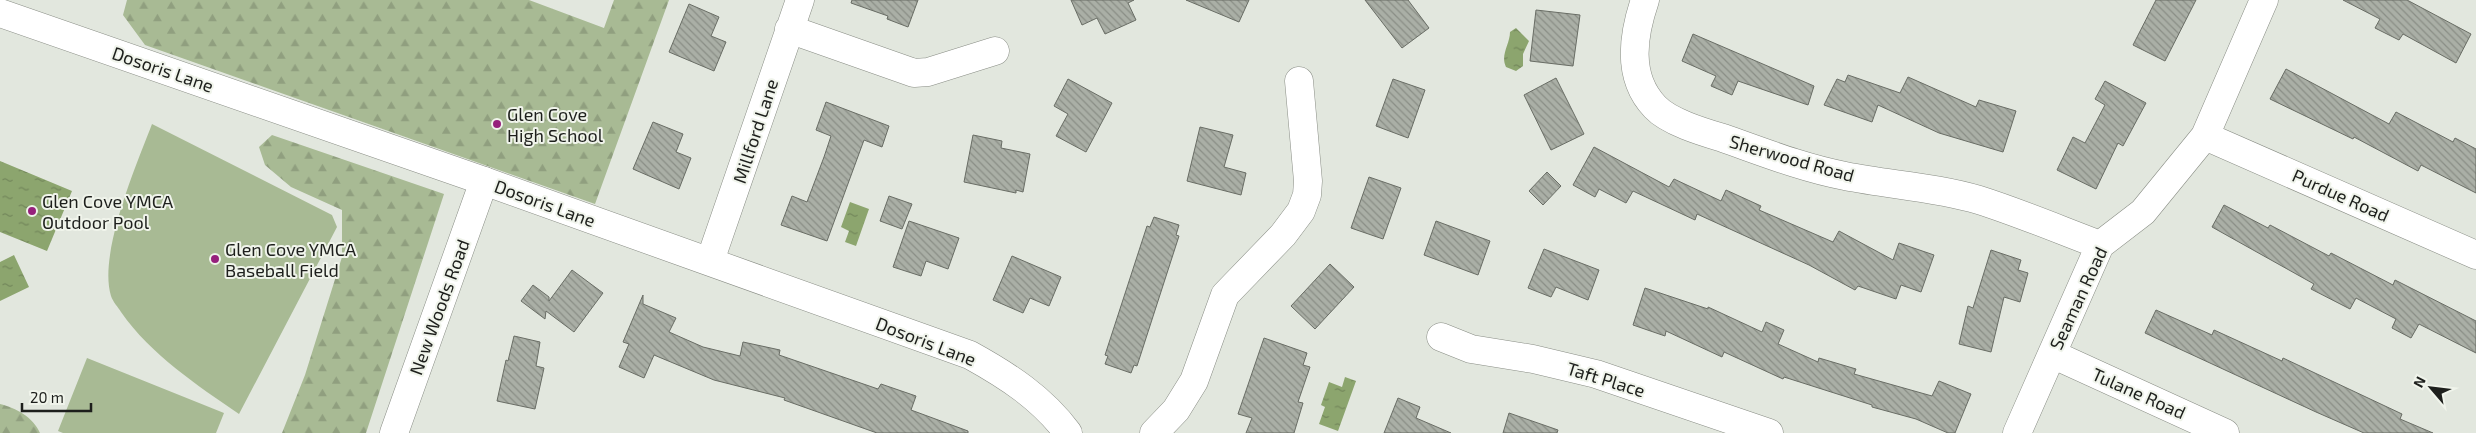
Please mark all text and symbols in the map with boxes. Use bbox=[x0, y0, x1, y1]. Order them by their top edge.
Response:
street label: Dosoris Lane bbox=[109, 41, 217, 97]
street label: Millford Lane bbox=[728, 76, 782, 186]
place label: Glen Cove High School bbox=[507, 103, 604, 146]
marker: Glen Cove High School bbox=[491, 118, 503, 130]
street label: Sherwood Road bbox=[1727, 130, 1857, 186]
street label: Purdue Road bbox=[2289, 164, 2393, 226]
street label: Dosoris Lane bbox=[492, 175, 598, 231]
place label: Glen Cove YMCA Outdoor Pool bbox=[42, 190, 174, 233]
marker: Glen Cove YMCA Outdoor Pool bbox=[26, 205, 38, 217]
street label: New Woods Road bbox=[404, 236, 474, 378]
place label: Glen Cove YMCA Baseball Field bbox=[225, 238, 357, 281]
street label: Seaman Road bbox=[2045, 243, 2111, 353]
marker: Glen Cove YMCA Baseball Field bbox=[209, 253, 221, 265]
street label: Dosoris Lane bbox=[873, 312, 979, 370]
street label: Taft Place bbox=[1564, 357, 1648, 401]
street label: Tulane Road bbox=[2089, 363, 2189, 423]
north arrow bbox=[2406, 363, 2456, 413]
text: N bbox=[2409, 373, 2429, 390]
scale bar bbox=[22, 380, 91, 412]
text: 20 m bbox=[30, 388, 64, 406]

